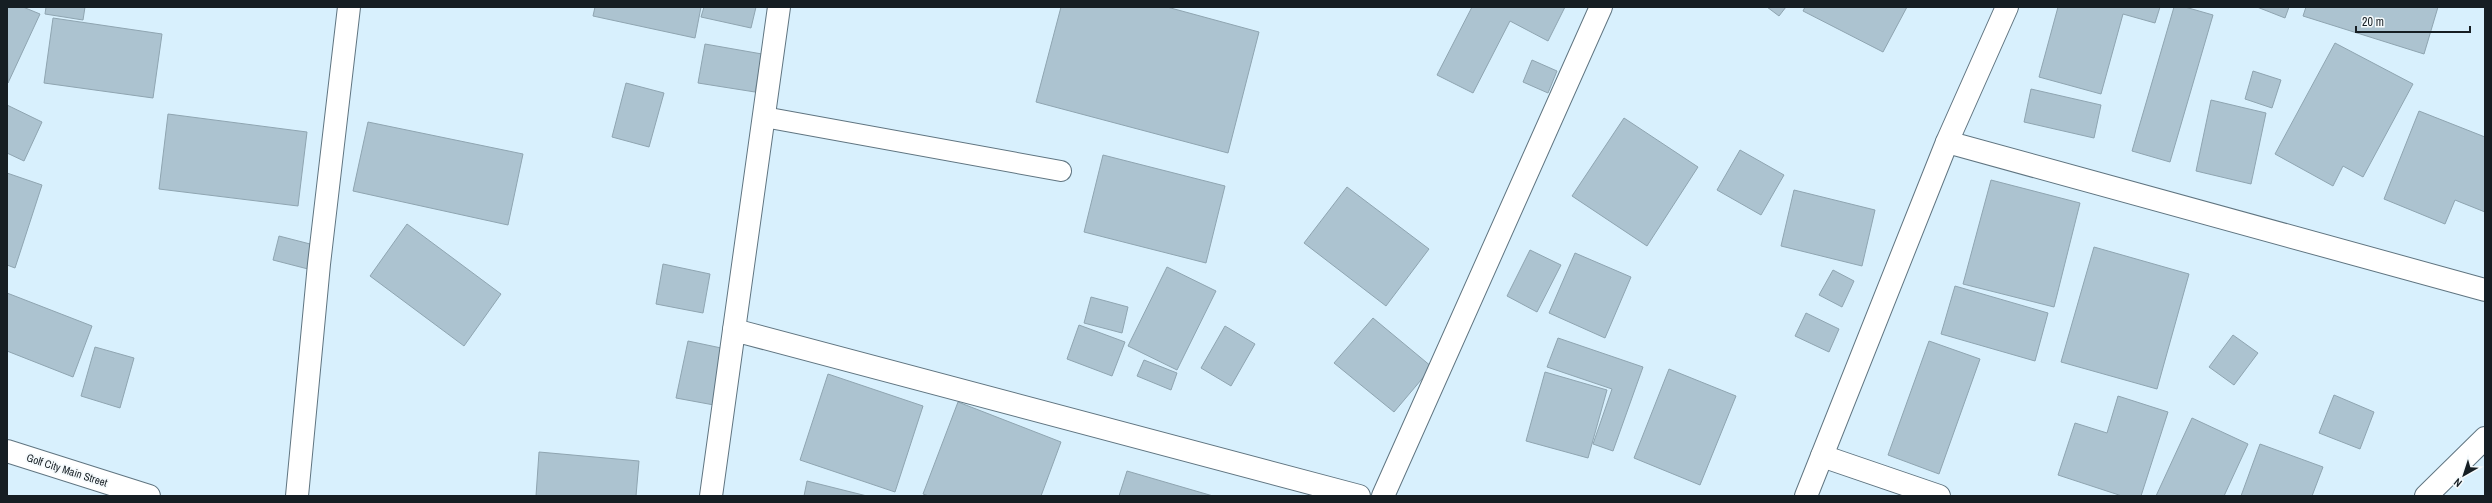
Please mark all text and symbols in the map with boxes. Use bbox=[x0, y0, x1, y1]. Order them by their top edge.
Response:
scale bar bbox=[2356, 8, 2470, 34]
text: 20 m bbox=[2362, 14, 2384, 30]
street label: Golf City Main Street bbox=[25, 450, 110, 490]
north arrow bbox=[2444, 455, 2484, 495]
text: N bbox=[2451, 475, 2465, 490]

